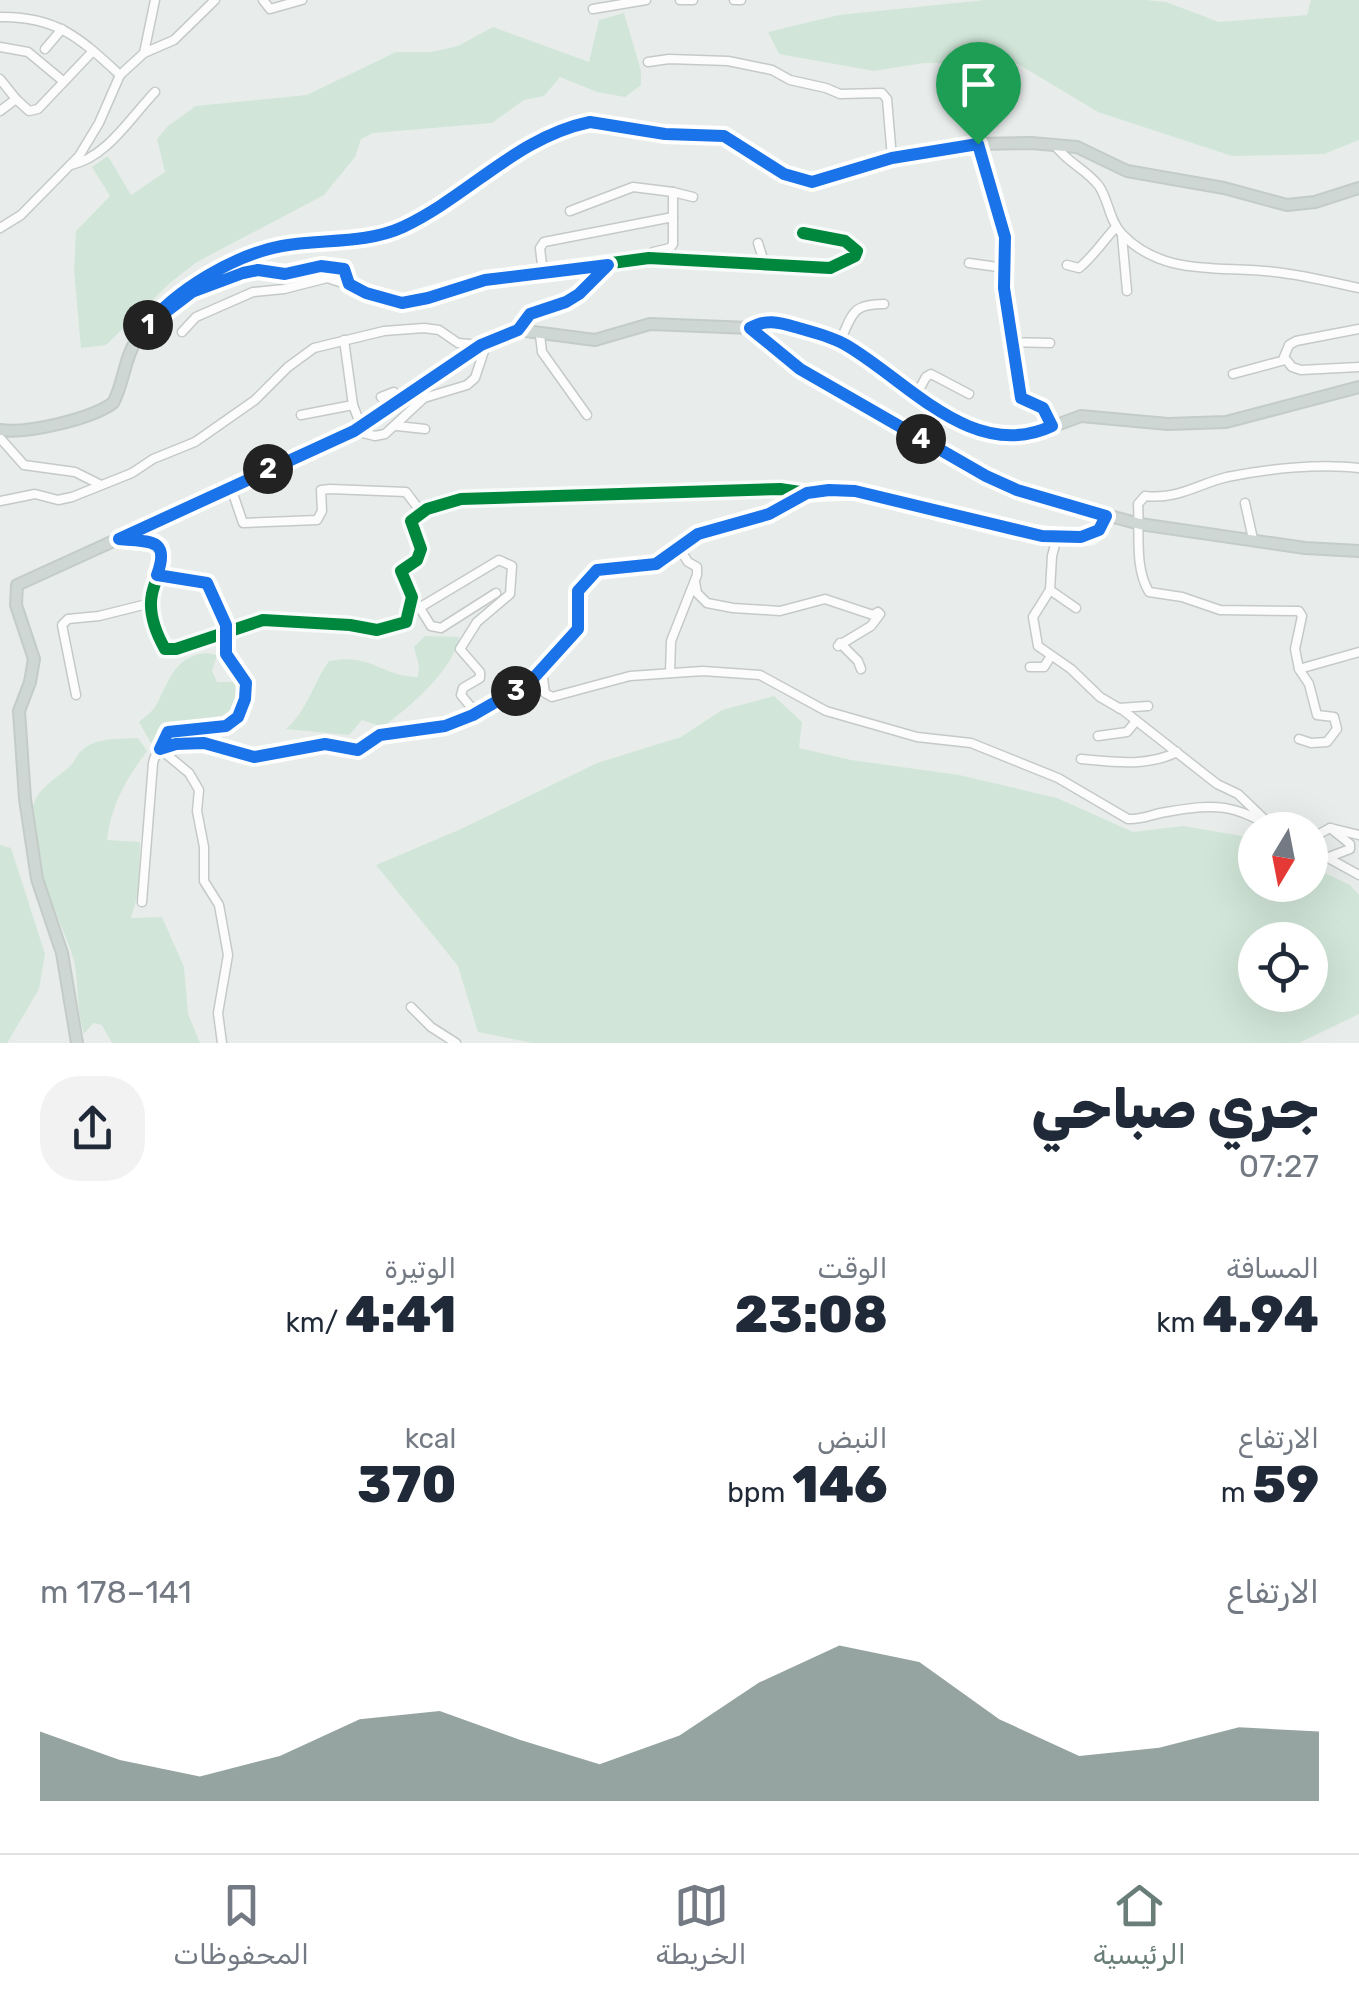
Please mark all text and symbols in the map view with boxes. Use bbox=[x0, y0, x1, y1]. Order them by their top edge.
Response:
pin bbox=[936, 42, 1021, 145]
icon: arrive bbox=[951, 57, 1006, 112]
pin: 1 bbox=[123, 300, 173, 350]
text: 1 bbox=[141, 308, 155, 341]
pin: 4 bbox=[896, 414, 946, 464]
text: 4 bbox=[911, 422, 931, 455]
pin: 2 bbox=[243, 444, 293, 494]
text: 2 bbox=[259, 452, 277, 485]
pin: 3 bbox=[491, 666, 541, 716]
text: 3 bbox=[507, 674, 525, 707]
north arrow bbox=[1238, 812, 1328, 902]
map controls bbox=[1238, 812, 1328, 1012]
button: locate bbox=[1238, 922, 1328, 1012]
button: share bbox=[40, 1076, 145, 1181]
text: جري صباحي bbox=[1031, 1077, 1319, 1142]
text: 07:27 bbox=[1239, 1147, 1319, 1185]
text: الوتيرة bbox=[384, 1252, 456, 1285]
text: الوقت bbox=[817, 1252, 888, 1285]
text: المسافة bbox=[1226, 1252, 1319, 1285]
text: 4:41 bbox=[345, 1285, 456, 1345]
text: 23:08 bbox=[735, 1285, 888, 1345]
text: 4.94 bbox=[1202, 1285, 1319, 1345]
text: /km bbox=[285, 1306, 345, 1339]
text: km bbox=[1156, 1306, 1202, 1339]
text: kcal bbox=[405, 1422, 456, 1455]
text: النبض bbox=[817, 1422, 888, 1455]
text: الارتفاع bbox=[1238, 1422, 1319, 1455]
text: 370 bbox=[357, 1455, 456, 1515]
text: 146 bbox=[792, 1455, 888, 1515]
text: 59 bbox=[1253, 1455, 1319, 1515]
text: bpm bbox=[727, 1476, 792, 1509]
text: m bbox=[1221, 1476, 1253, 1509]
text: 141–178 m bbox=[40, 1573, 192, 1611]
text: الارتفاع bbox=[1227, 1573, 1319, 1611]
tab: المحفوظات bbox=[173, 1878, 309, 1971]
tab: الخريطة bbox=[655, 1878, 747, 1971]
tab: الرئيسية bbox=[1093, 1878, 1186, 1971]

